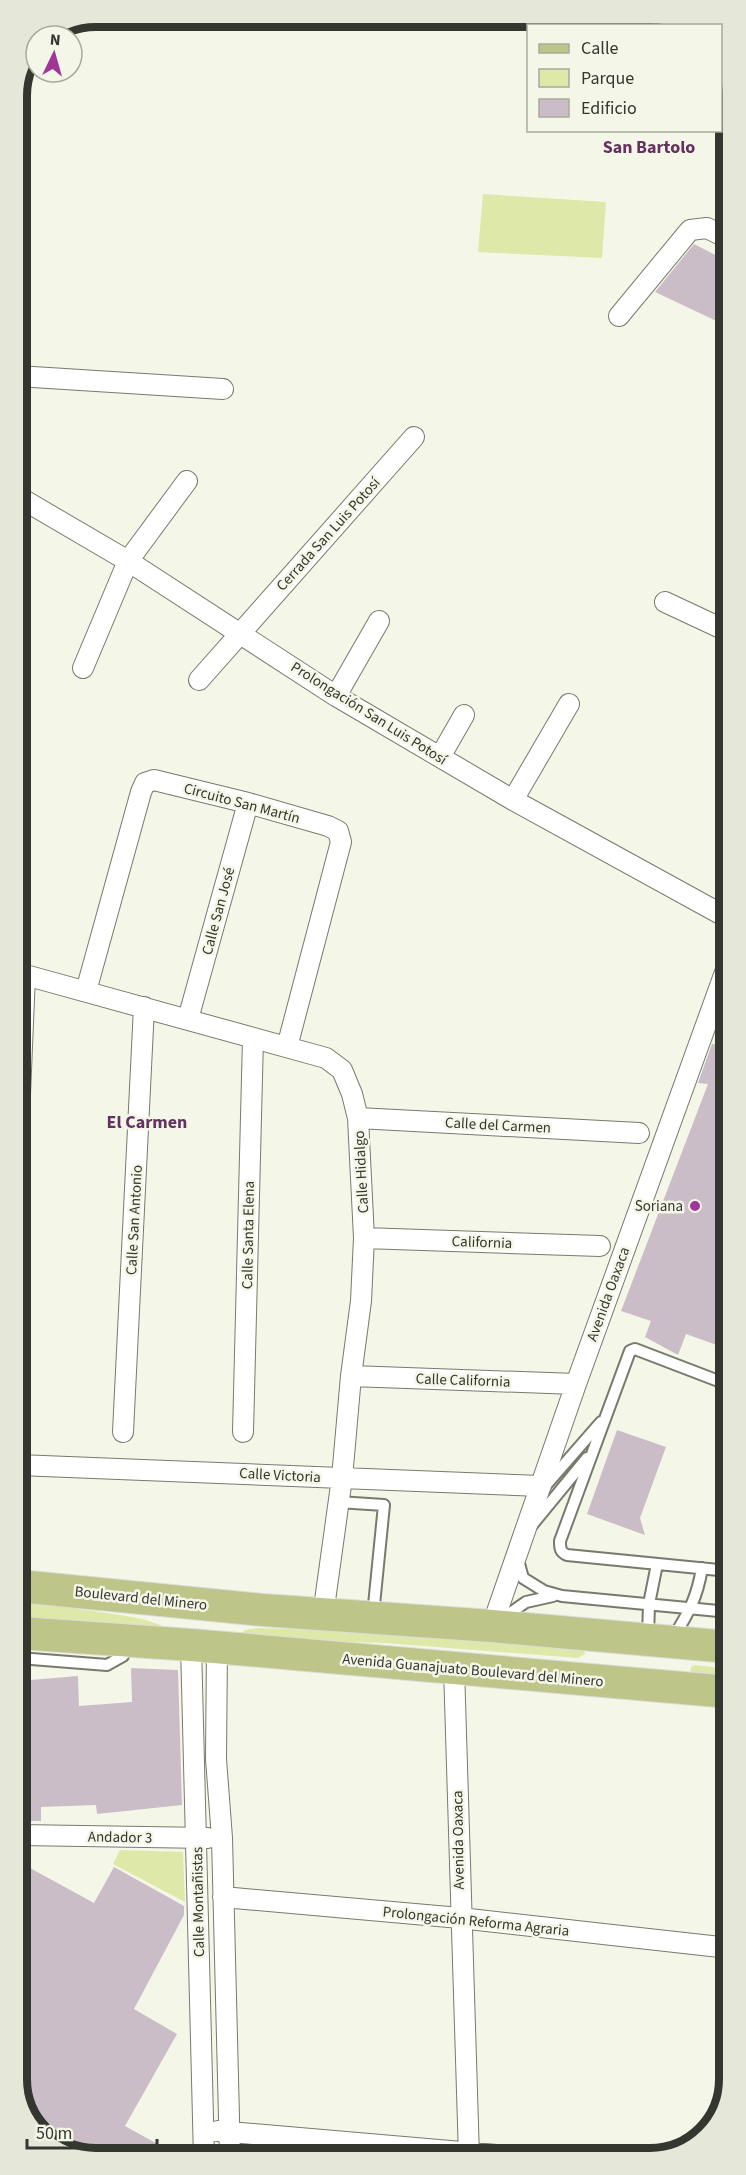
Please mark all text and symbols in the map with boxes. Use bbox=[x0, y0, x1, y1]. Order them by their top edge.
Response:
north arrow bbox=[24, 24, 84, 84]
legend bbox=[527, 24, 722, 132]
text: N bbox=[49, 29, 61, 51]
text: Calle bbox=[581, 36, 619, 61]
text: Parque bbox=[581, 66, 634, 91]
text: Edificio bbox=[581, 96, 637, 121]
district label: San Bartolo bbox=[603, 135, 695, 160]
street label: Cerrada San Luis Potosí bbox=[272, 472, 386, 596]
street label: Prolongación San Luis Potosí bbox=[287, 657, 452, 771]
street label: Circuito San Martín bbox=[181, 778, 302, 829]
street label: Calle San José bbox=[197, 865, 240, 957]
district label: El Carmen bbox=[107, 1110, 187, 1135]
street label: Calle del Carmen bbox=[444, 1112, 552, 1139]
street label: Calle Hidalgo bbox=[349, 1130, 374, 1214]
street label: Calle San Antonio bbox=[121, 1164, 148, 1276]
street label: Calle Santa Elena bbox=[237, 1181, 260, 1289]
place label: Soriana bbox=[635, 1196, 683, 1217]
marker: Soriana bbox=[688, 1199, 702, 1213]
street label: California bbox=[451, 1231, 513, 1254]
street label: Avenida Oaxaca bbox=[582, 1244, 635, 1344]
street label: Calle California bbox=[415, 1368, 511, 1393]
street label: Calle Victoria bbox=[239, 1463, 321, 1488]
street label: Boulevard del Minero bbox=[74, 1581, 208, 1616]
street label: Avenida Guanajuato Boulevard del Minero bbox=[341, 1649, 605, 1692]
street label: Avenida Oaxaca bbox=[447, 1790, 470, 1890]
street label: Andador 3 bbox=[88, 1826, 152, 1849]
street label: Calle Montañistas bbox=[187, 1847, 210, 1957]
street label: Prolongación Reforma Agraria bbox=[382, 1901, 570, 1942]
scale bar bbox=[27, 2112, 158, 2150]
text: 50 m bbox=[36, 2121, 72, 2146]

